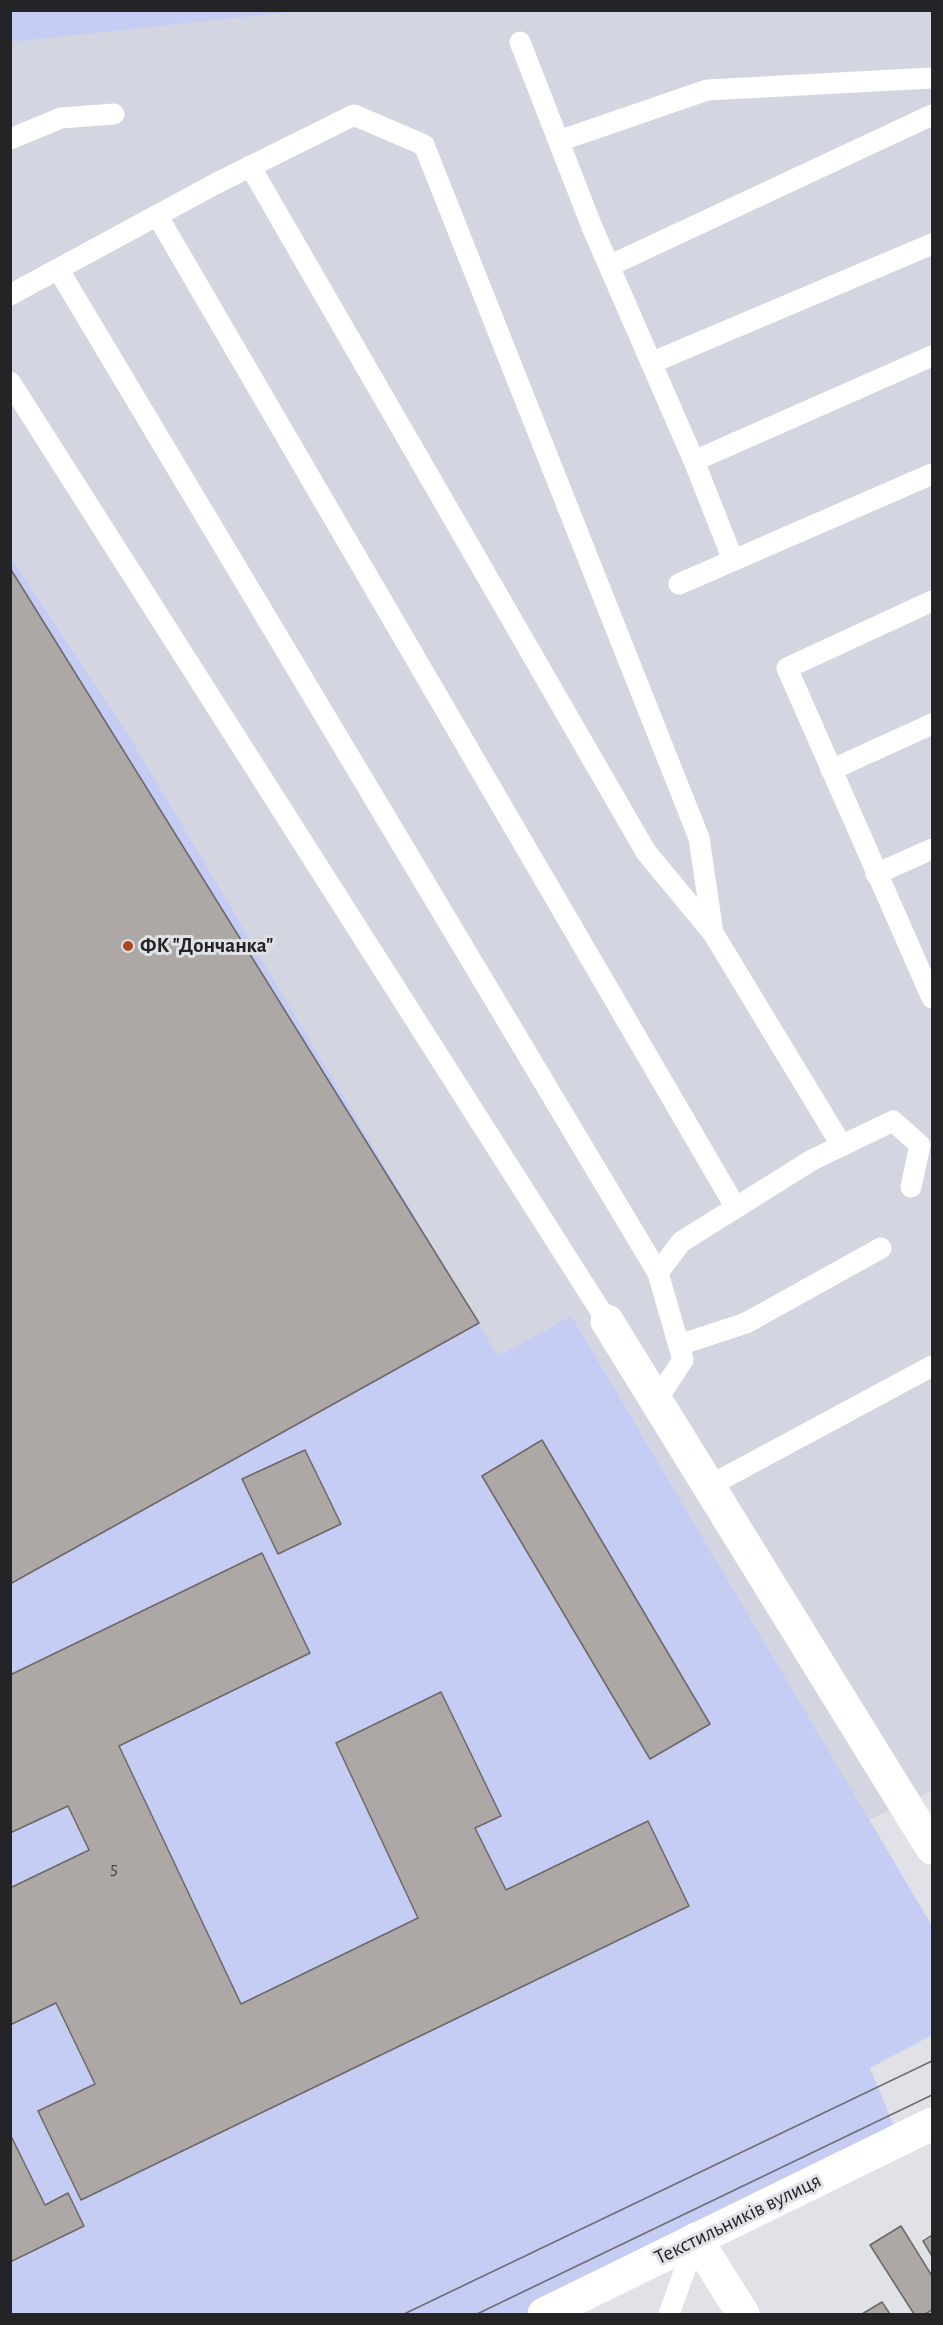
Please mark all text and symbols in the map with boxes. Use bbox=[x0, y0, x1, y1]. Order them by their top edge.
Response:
place label: ФК "Дончанка" bbox=[140, 933, 273, 959]
marker: ФК "Дончанка" bbox=[121, 939, 135, 953]
house number: 5 bbox=[110, 1858, 118, 1880]
street label: Текстильників вулиця bbox=[651, 2168, 825, 2270]

